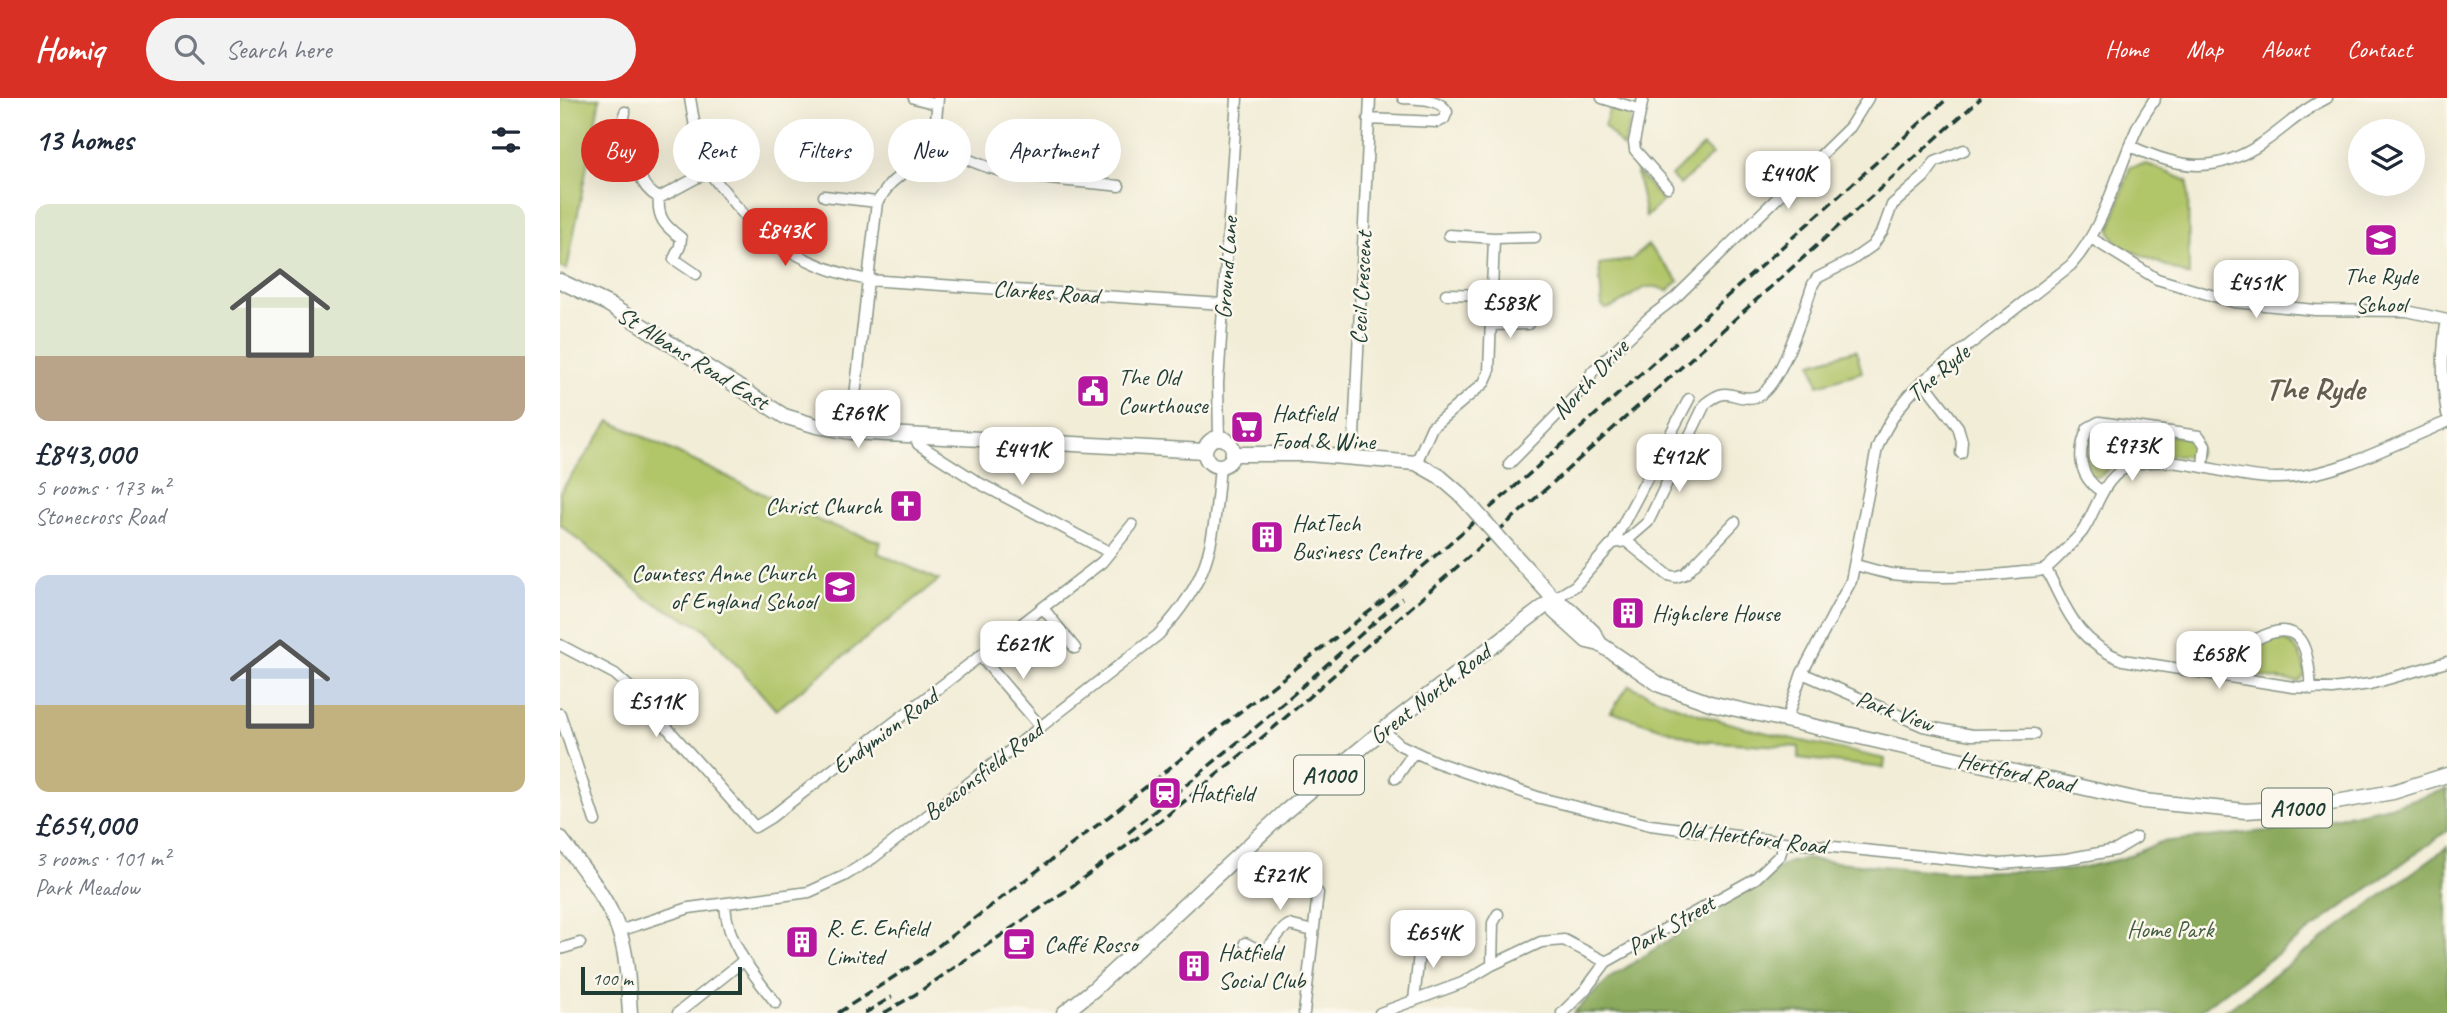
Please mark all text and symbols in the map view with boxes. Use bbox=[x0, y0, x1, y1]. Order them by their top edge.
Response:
search box bbox=[146, 18, 636, 81]
text: Homiq bbox=[35, 28, 104, 70]
icon: search bbox=[170, 30, 208, 68]
text: Search here bbox=[226, 33, 331, 66]
text: Home bbox=[2105, 34, 2148, 64]
text: Map bbox=[2186, 34, 2223, 64]
text: About bbox=[2261, 34, 2309, 64]
text: Contact bbox=[2347, 34, 2412, 64]
chip: Buy bbox=[581, 119, 659, 182]
chip: Rent bbox=[673, 119, 760, 182]
chip: Filters bbox=[774, 119, 874, 182]
chip: New bbox=[888, 119, 971, 182]
chip: Apartment bbox=[985, 119, 1121, 182]
map controls bbox=[2348, 119, 2425, 196]
button: layers bbox=[2348, 119, 2425, 196]
text: 13 homes bbox=[35, 121, 133, 159]
icon: filters bbox=[487, 121, 525, 159]
pin: £440K bbox=[1739, 152, 1837, 211]
text: £440K bbox=[1761, 159, 1815, 188]
pin: £843K bbox=[736, 208, 834, 268]
street label: Ground Lane bbox=[1207, 214, 1245, 320]
text: £843K bbox=[758, 216, 812, 245]
school or university icon: The Ryde School bbox=[2362, 221, 2400, 259]
street label: Cecil Crescent bbox=[1343, 229, 1379, 345]
icon: home bbox=[217, 250, 343, 376]
pin: £451K bbox=[2207, 260, 2305, 320]
place label: The Ryde School bbox=[2344, 261, 2420, 319]
text: £451K bbox=[2230, 268, 2282, 297]
street label: Clarkes Road bbox=[992, 273, 1104, 311]
pin: £583K bbox=[1461, 280, 1559, 340]
text: £583K bbox=[1484, 288, 1536, 317]
street label: St Albans Road East bbox=[612, 299, 776, 418]
street label: North Drive bbox=[1545, 331, 1636, 425]
street label: The Ryde bbox=[1900, 336, 1977, 408]
place label: The Old Courthouse bbox=[1118, 362, 1210, 420]
district label: The Ryde bbox=[2265, 368, 2367, 409]
public building icon: The Old Courthouse bbox=[1074, 372, 1112, 410]
pin: £769K bbox=[809, 390, 907, 450]
text: £769K bbox=[831, 398, 885, 427]
place label: Hatfield Food & Wine bbox=[1272, 398, 1377, 456]
supermarket icon: Hatfield Food & Wine bbox=[1228, 408, 1266, 446]
pin: £973K bbox=[2083, 424, 2181, 483]
pin: £441K bbox=[973, 428, 1071, 487]
text: £973K bbox=[2106, 431, 2158, 460]
pin: £412K bbox=[1630, 434, 1728, 494]
text: £843,000 bbox=[35, 435, 135, 473]
text: £441K bbox=[995, 435, 1049, 464]
text: £412K bbox=[1652, 442, 1706, 471]
text: 5 rooms · 173 m² bbox=[35, 473, 170, 502]
church icon: Christ Church bbox=[887, 487, 925, 525]
place label: Christ Church bbox=[765, 491, 883, 521]
text: Stonecross Road bbox=[35, 502, 165, 531]
place label: HatTech Business Centre bbox=[1292, 508, 1423, 566]
building icon: HatTech Business Centre bbox=[1248, 518, 1286, 556]
place label: Countess Anne Church of England School bbox=[631, 558, 820, 616]
school or university icon: Countess Anne Church of England School bbox=[821, 568, 859, 606]
building icon: Highclere House bbox=[1609, 594, 1647, 632]
place label: Highclere House bbox=[1652, 598, 1782, 628]
icon: home bbox=[217, 621, 343, 747]
pin: £621K bbox=[974, 622, 1072, 681]
text: £621K bbox=[996, 629, 1050, 658]
pin: £658K bbox=[2170, 632, 2268, 691]
street label: Great North Road bbox=[1363, 635, 1500, 751]
text: £658K bbox=[2192, 639, 2246, 668]
street label: Endymion Road bbox=[826, 679, 947, 781]
pin: £511K bbox=[607, 680, 705, 739]
street label: Park View bbox=[1852, 683, 1939, 739]
text: £511K bbox=[630, 687, 682, 716]
street label: Beaconsfield Road bbox=[917, 712, 1052, 827]
street label: Hertford Road bbox=[1955, 744, 2080, 801]
road number: A1000 bbox=[1294, 755, 1364, 794]
station icon: Hatfield bbox=[1146, 774, 1184, 812]
place label: Hatfield bbox=[1190, 778, 1258, 808]
road number: A1000 bbox=[2262, 788, 2332, 828]
text: £654,000 bbox=[35, 806, 136, 844]
street label: Old Hertford Road bbox=[1676, 813, 1832, 861]
text: 3 rooms · 101 m² bbox=[35, 844, 170, 873]
pin: £721K bbox=[1231, 852, 1329, 912]
text: £721K bbox=[1254, 860, 1307, 889]
text: Park Meadow bbox=[35, 873, 139, 902]
street label: Park Street bbox=[1622, 887, 1722, 962]
pin: £654K bbox=[1384, 910, 1482, 970]
place label: R. E. Enfield Limited bbox=[826, 913, 932, 971]
park label: Home Park bbox=[2127, 914, 2215, 944]
text: £654K bbox=[1406, 918, 1460, 947]
building icon: R. E. Enfield Limited bbox=[783, 923, 821, 961]
cafe icon: Caffé Rosso bbox=[1000, 925, 1038, 963]
place label: Caffé Rosso bbox=[1044, 929, 1140, 959]
place label: Hatfield Social Club bbox=[1218, 937, 1307, 995]
building icon: Hatfield Social Club bbox=[1175, 947, 1213, 985]
scale bar bbox=[581, 964, 742, 996]
text: 100 m bbox=[592, 967, 633, 991]

